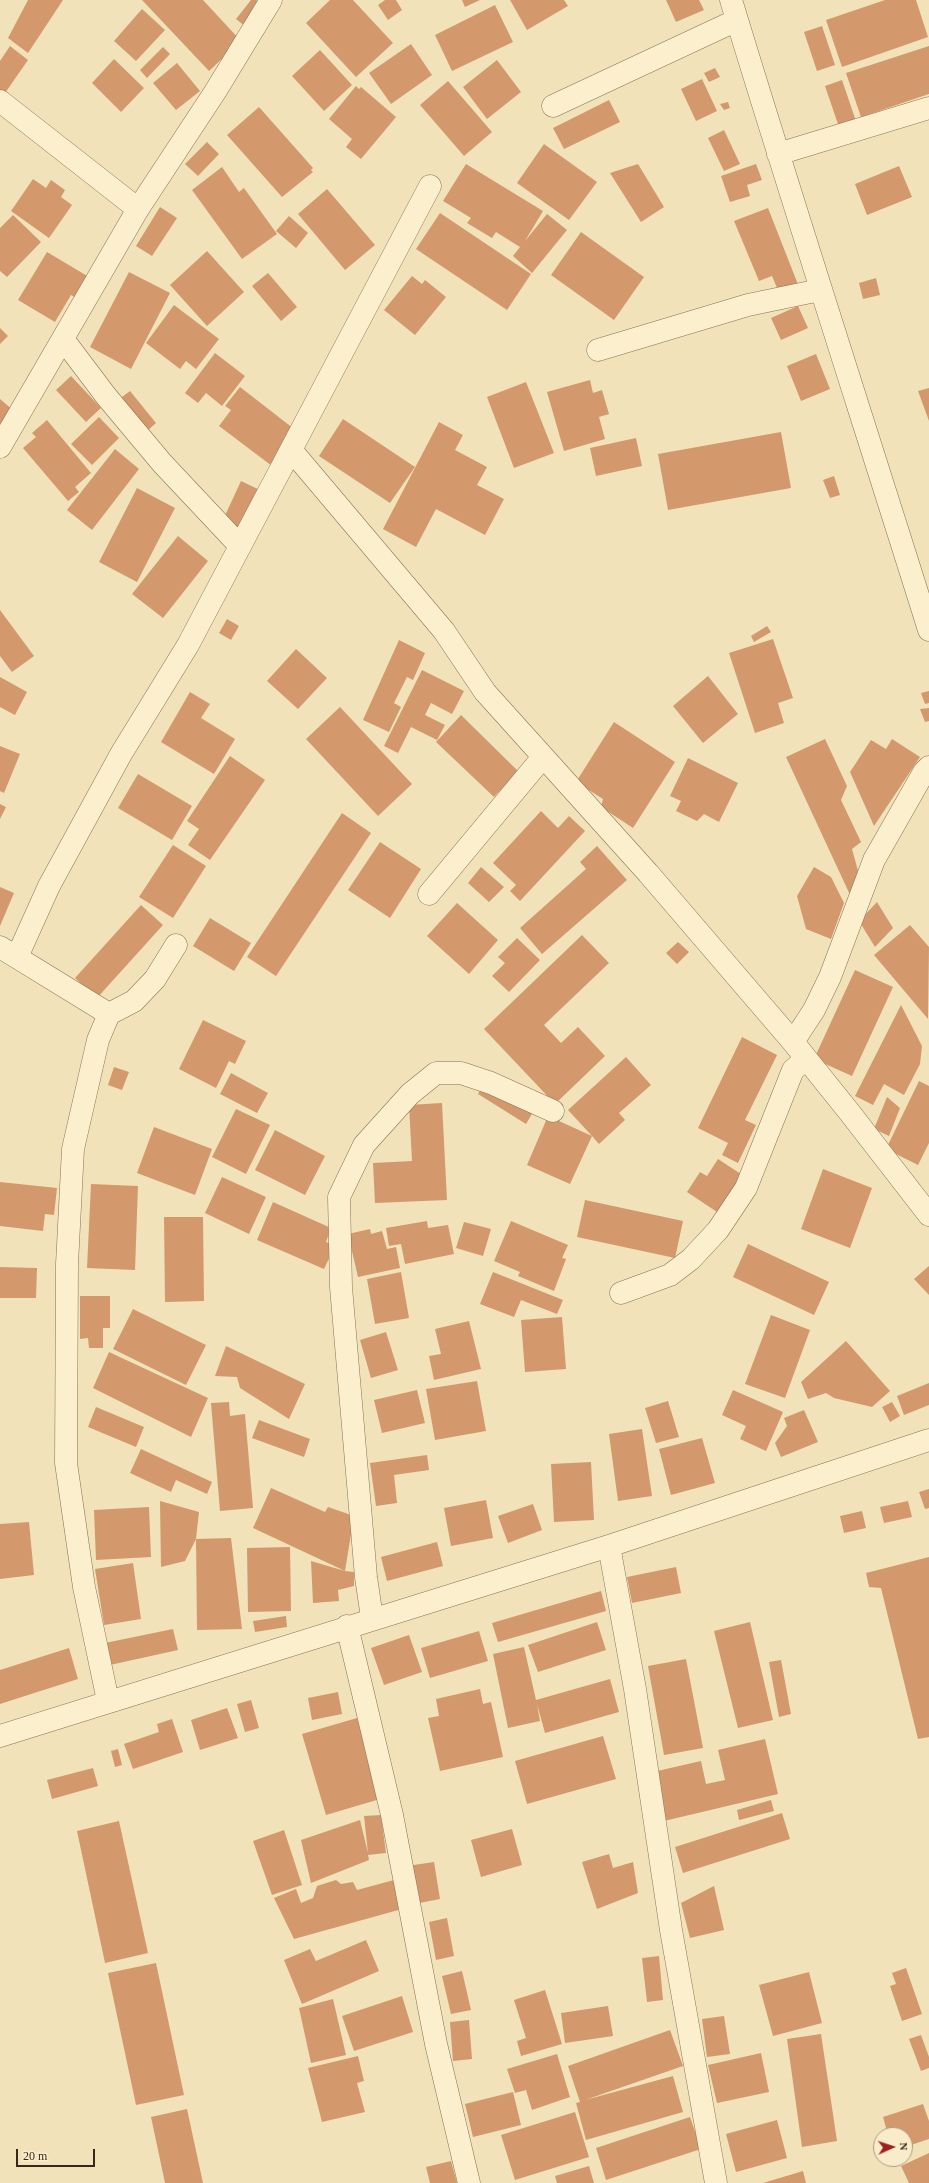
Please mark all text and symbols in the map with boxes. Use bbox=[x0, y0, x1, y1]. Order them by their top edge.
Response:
north arrow bbox=[873, 2127, 913, 2167]
scale bar bbox=[18, 2141, 97, 2167]
text: N bbox=[898, 2142, 910, 2151]
text: 20 m bbox=[23, 2149, 47, 2163]

